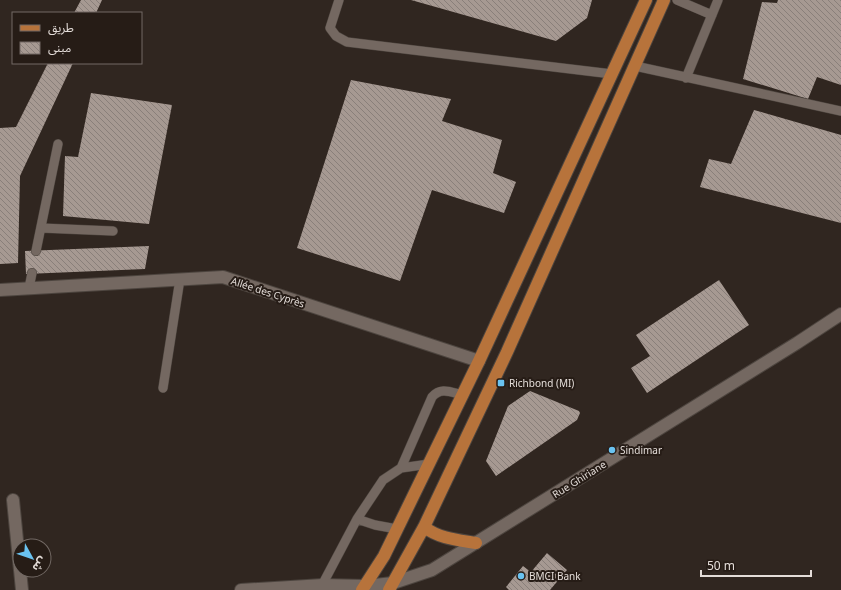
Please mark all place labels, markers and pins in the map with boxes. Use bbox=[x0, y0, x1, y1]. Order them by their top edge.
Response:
place label: Richbond (MI) bbox=[509, 376, 574, 390]
marker: Richbond (MI) bbox=[496, 378, 506, 388]
place label: Sindimar bbox=[620, 443, 662, 457]
marker: Sindimar bbox=[607, 445, 617, 455]
place label: BMCI Bank bbox=[529, 569, 581, 583]
marker: BMCI Bank bbox=[516, 571, 526, 581]

